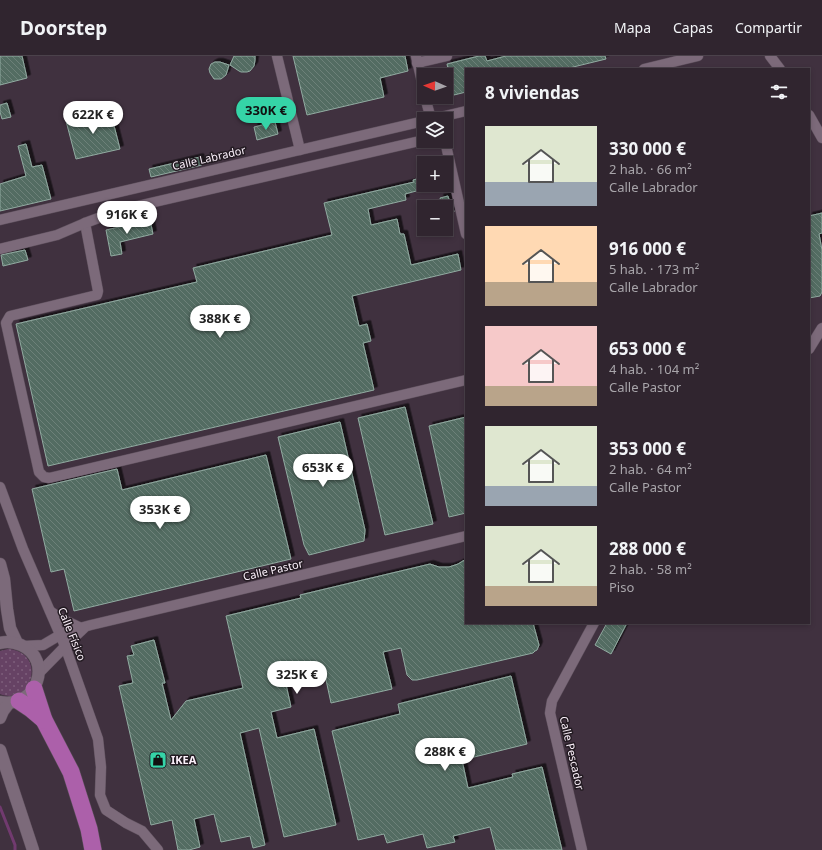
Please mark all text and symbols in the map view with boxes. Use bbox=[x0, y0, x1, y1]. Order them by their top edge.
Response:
text: Doorstep bbox=[20, 15, 107, 41]
text: Mapa bbox=[614, 18, 651, 37]
text: Capas bbox=[673, 18, 713, 37]
text: Compartir bbox=[735, 18, 802, 37]
north arrow bbox=[417, 68, 453, 104]
map controls bbox=[417, 68, 453, 236]
text: 8 viviendas bbox=[485, 81, 579, 104]
icon: filters bbox=[768, 81, 790, 103]
pin: 330K € bbox=[233, 97, 299, 131]
pin: 622K € bbox=[60, 101, 126, 135]
text: 330K € bbox=[245, 101, 287, 119]
text: 622K € bbox=[72, 105, 114, 123]
button: layers bbox=[417, 112, 453, 148]
text: 330 000 € bbox=[609, 137, 686, 160]
street label: Calle Labrador bbox=[171, 142, 248, 173]
icon: home bbox=[517, 142, 565, 190]
button: + bbox=[417, 156, 453, 192]
text: 2 hab. · 66 m² bbox=[609, 160, 692, 178]
text: Calle Labrador bbox=[609, 178, 698, 196]
button: − bbox=[417, 200, 453, 236]
pin: 916K € bbox=[94, 201, 160, 235]
text: 916K € bbox=[106, 205, 148, 223]
text: 916 000 € bbox=[609, 237, 686, 260]
icon: home bbox=[517, 242, 565, 290]
text: 5 hab. · 173 m² bbox=[609, 260, 699, 278]
text: Calle Labrador bbox=[609, 278, 698, 296]
pin: 388K € bbox=[187, 305, 253, 339]
text: 388K € bbox=[199, 309, 241, 327]
text: 653 000 € bbox=[609, 337, 686, 360]
icon: home bbox=[517, 342, 565, 390]
text: 4 hab. · 104 m² bbox=[609, 360, 699, 378]
text: Calle Pastor bbox=[609, 378, 681, 396]
text: 353 000 € bbox=[609, 437, 686, 460]
icon: home bbox=[517, 442, 565, 490]
pin: 653K € bbox=[290, 454, 356, 488]
text: 653K € bbox=[302, 458, 344, 476]
text: 2 hab. · 64 m² bbox=[609, 460, 692, 478]
text: Calle Pastor bbox=[609, 478, 681, 496]
pin: 353K € bbox=[127, 496, 193, 530]
text: 353K € bbox=[139, 500, 181, 518]
text: 288 000 € bbox=[609, 537, 686, 560]
icon: home bbox=[517, 542, 565, 590]
street label: Calle Pastor bbox=[241, 555, 305, 584]
text: 2 hab. · 58 m² bbox=[609, 560, 692, 578]
text: Piso bbox=[609, 578, 634, 596]
street label: Calle Físico bbox=[55, 605, 90, 663]
pin: 325K € bbox=[264, 661, 330, 695]
text: 325K € bbox=[276, 665, 318, 683]
street label: Calle Pescador bbox=[557, 714, 588, 792]
pin: 288K € bbox=[412, 738, 478, 772]
text: 288K € bbox=[424, 742, 466, 760]
shop icon: IKEA bbox=[148, 750, 168, 770]
place label: IKEA bbox=[171, 752, 197, 767]

